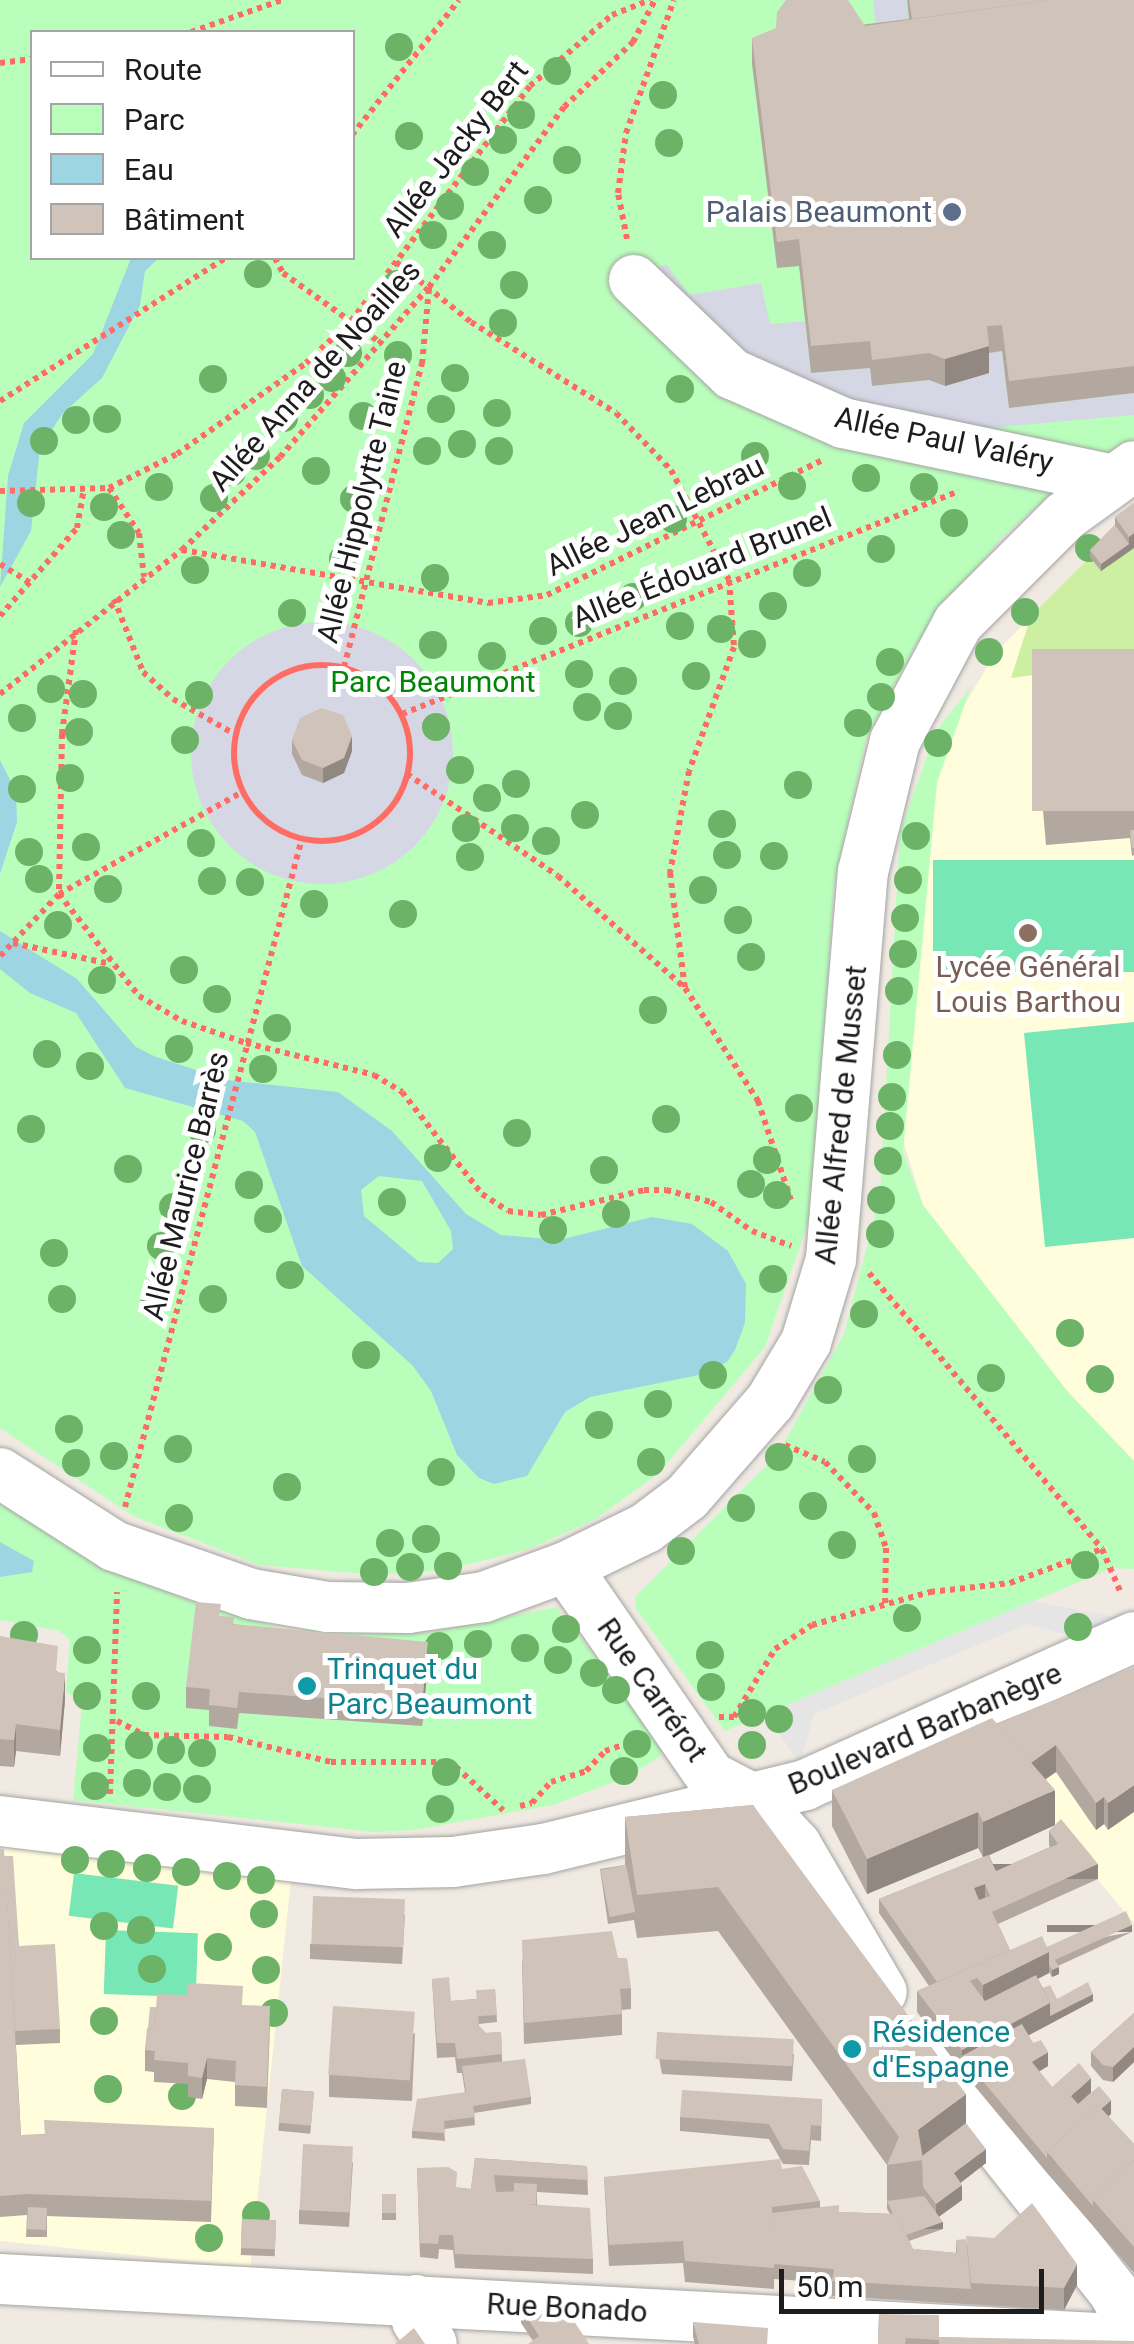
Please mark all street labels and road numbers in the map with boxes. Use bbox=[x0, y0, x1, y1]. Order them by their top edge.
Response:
street label: Allée Jacky Bert bbox=[376, 54, 536, 244]
street label: Allée Anna de Noailles bbox=[202, 253, 428, 499]
street label: Allée Hippolytte Taine bbox=[309, 357, 415, 647]
street label: Allée Paul Valéry bbox=[832, 399, 1056, 481]
street label: Allée Jean Lebrau bbox=[540, 448, 770, 584]
street label: Allée Édouard Brunel bbox=[567, 500, 837, 636]
street label: Allée Alfred de Musset bbox=[807, 964, 875, 1266]
street label: Allée Maurice Barrès bbox=[135, 1048, 237, 1324]
street label: Rue Carrérot bbox=[589, 1611, 715, 1769]
street label: Boulevard Barbanègre bbox=[783, 1655, 1067, 1803]
street label: Rue Bonado bbox=[486, 2286, 648, 2330]

